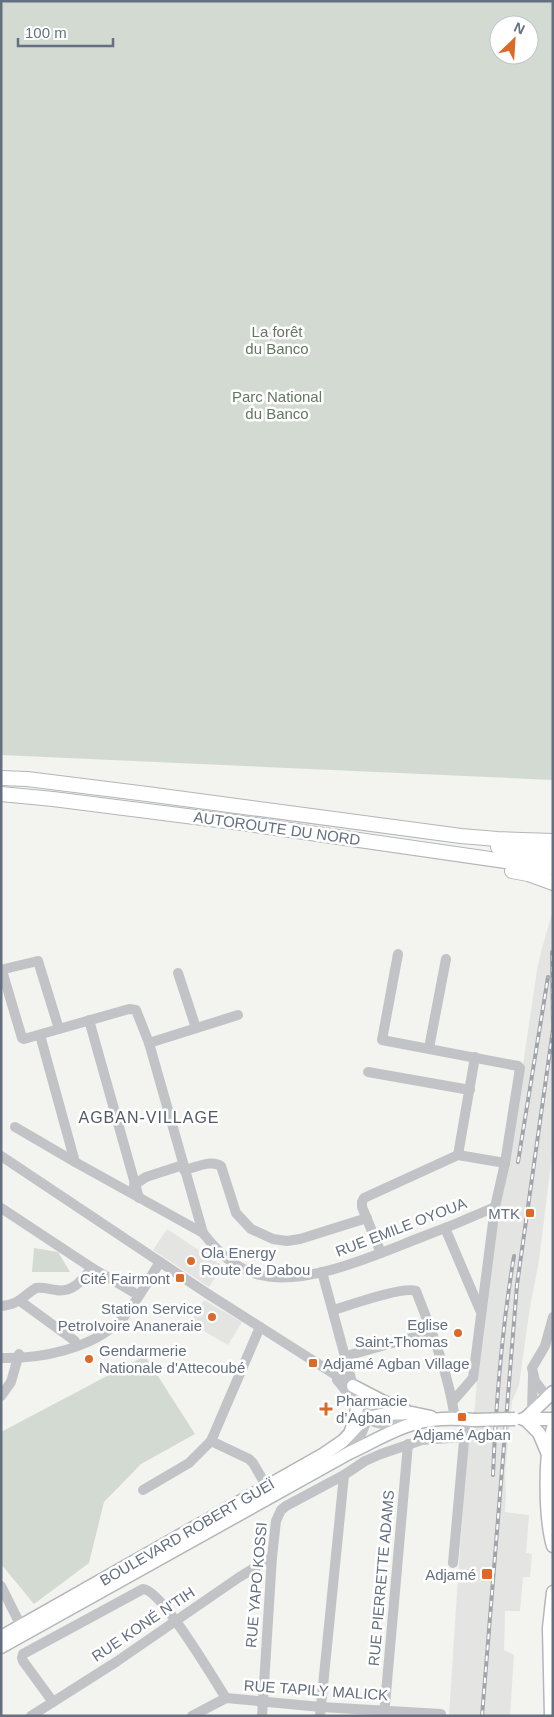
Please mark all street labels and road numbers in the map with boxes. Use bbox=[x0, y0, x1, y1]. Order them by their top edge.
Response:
street label: AUTOROUTE DU NORD bbox=[193, 808, 362, 848]
street label: RUE EMILE OYOUA bbox=[333, 1194, 469, 1260]
street label: BOULEVARD ROBERT GUEÏ bbox=[97, 1475, 278, 1589]
street label: RUE PIERRETTE ADAMS bbox=[365, 1489, 397, 1667]
street label: RUE YAPO KOSSI bbox=[242, 1521, 270, 1649]
street label: RUE KONÉ N'TIH bbox=[88, 1583, 198, 1665]
street label: RUE TAPILY MALICK bbox=[243, 1676, 389, 1704]

